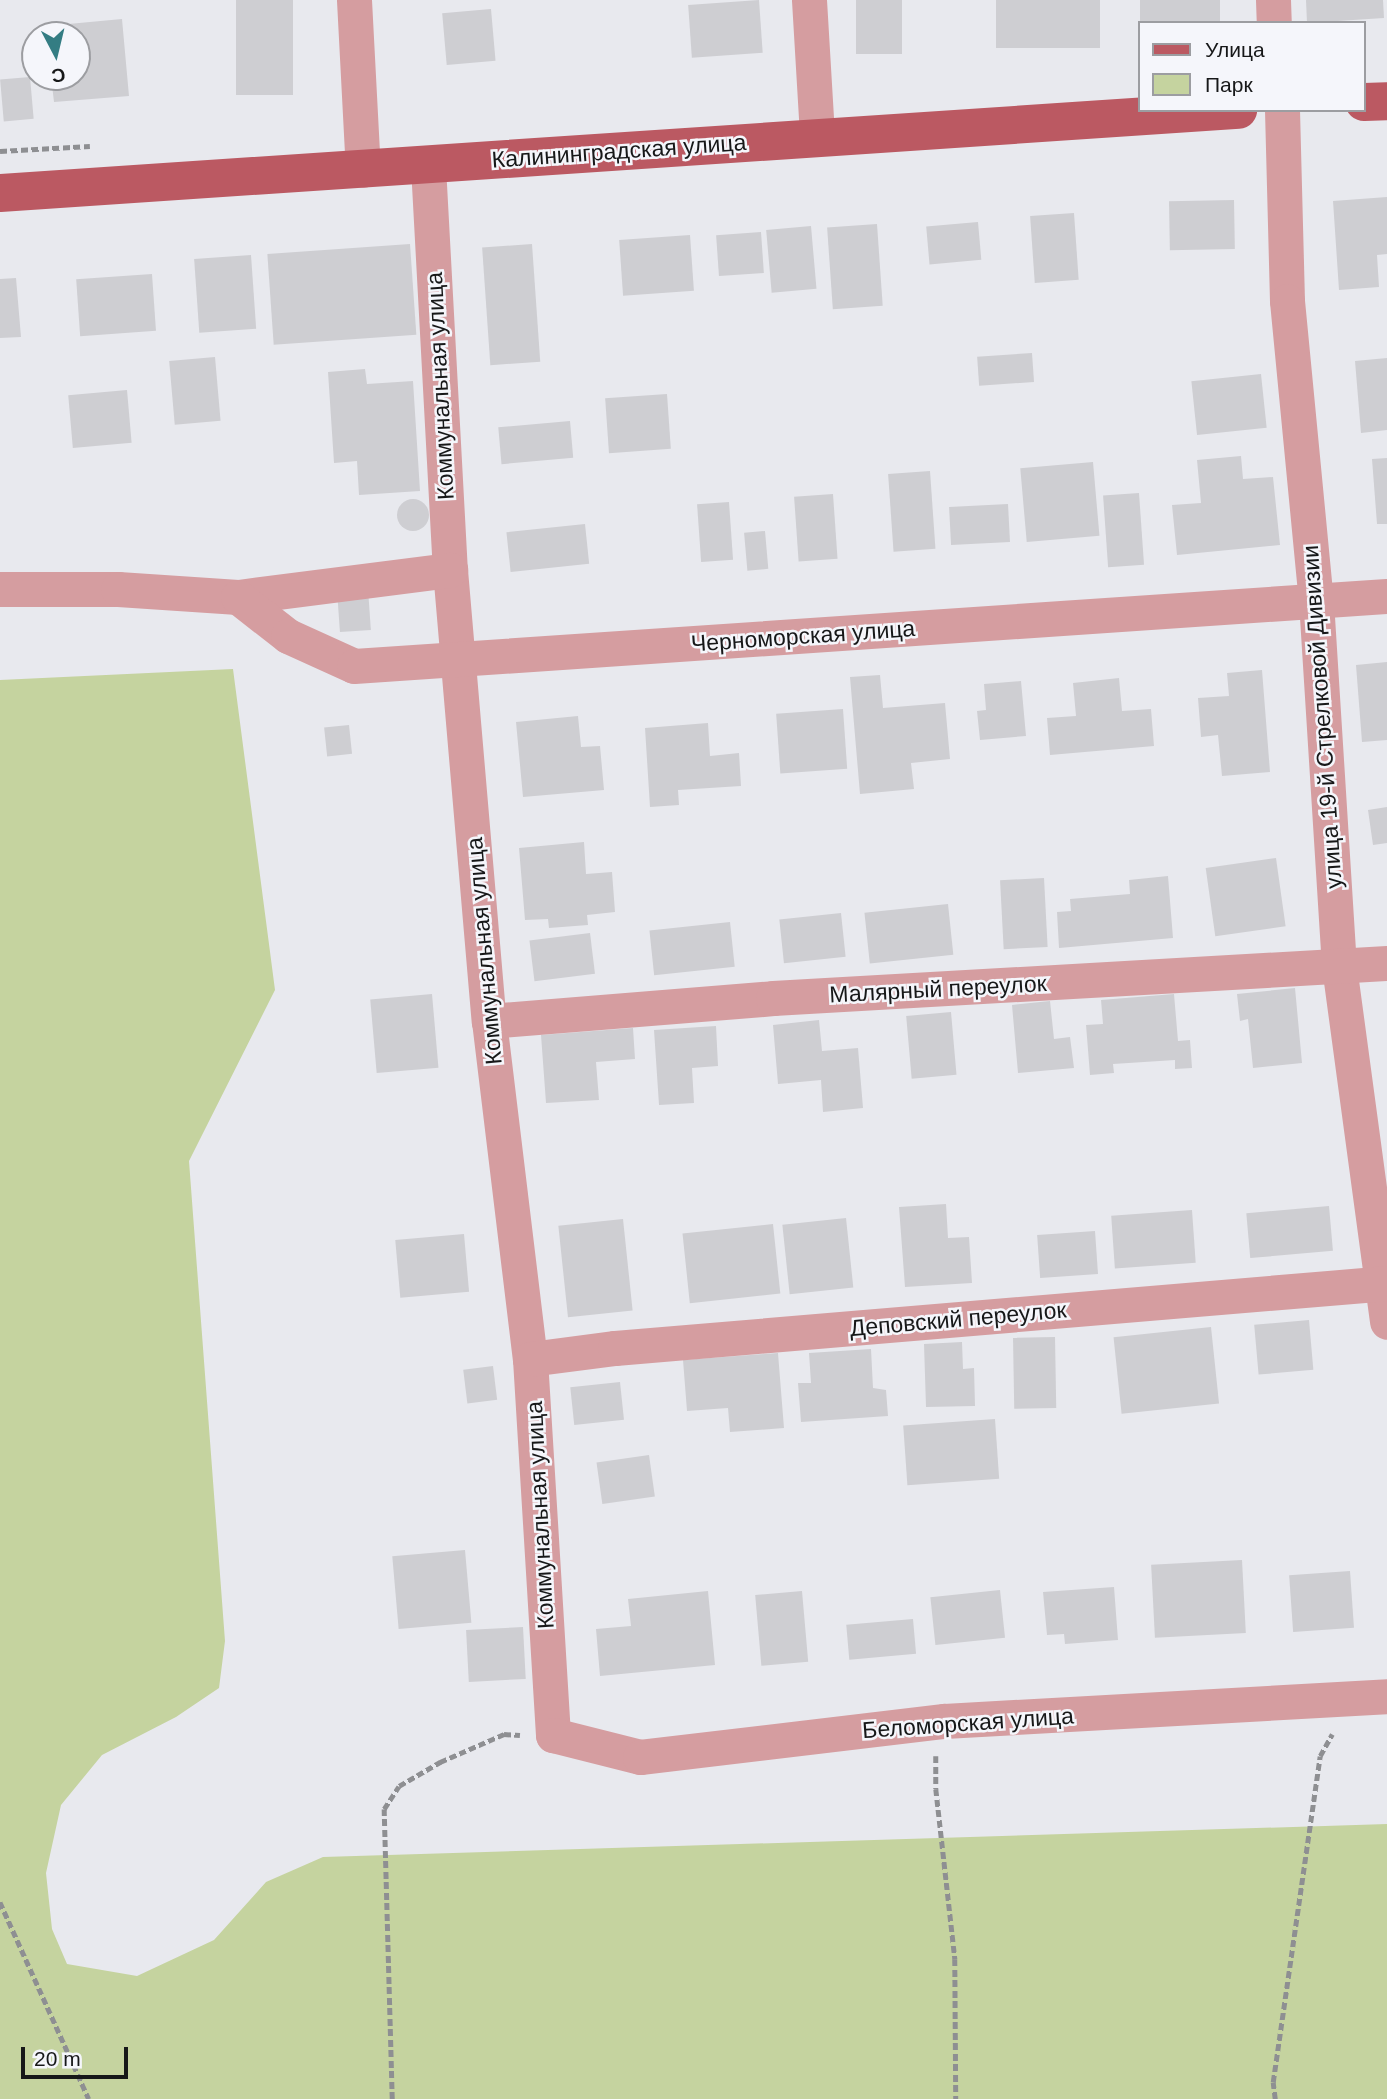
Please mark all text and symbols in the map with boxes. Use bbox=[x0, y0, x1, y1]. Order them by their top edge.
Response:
north arrow bbox=[21, 21, 91, 91]
legend bbox=[1138, 21, 1366, 112]
text: Улица bbox=[1205, 38, 1265, 61]
text: С bbox=[50, 64, 66, 87]
text: Парк bbox=[1205, 73, 1253, 96]
street label: Калининградская улица bbox=[491, 128, 747, 174]
street label: Коммунальная улица bbox=[420, 271, 460, 501]
street label: улица 19-й Стрелковой Дивизии bbox=[1296, 544, 1348, 890]
street label: Черноморская улица bbox=[690, 614, 916, 658]
street label: Коммунальная улица bbox=[460, 836, 508, 1066]
street label: Малярный переулок bbox=[829, 970, 1047, 1008]
street label: Деповский переулок bbox=[849, 1296, 1067, 1342]
street label: Коммунальная улица bbox=[520, 1400, 560, 1630]
street label: Беломорская улица bbox=[861, 1702, 1075, 1744]
scale bar bbox=[24, 2032, 131, 2076]
text: 20 m bbox=[34, 2047, 81, 2070]

